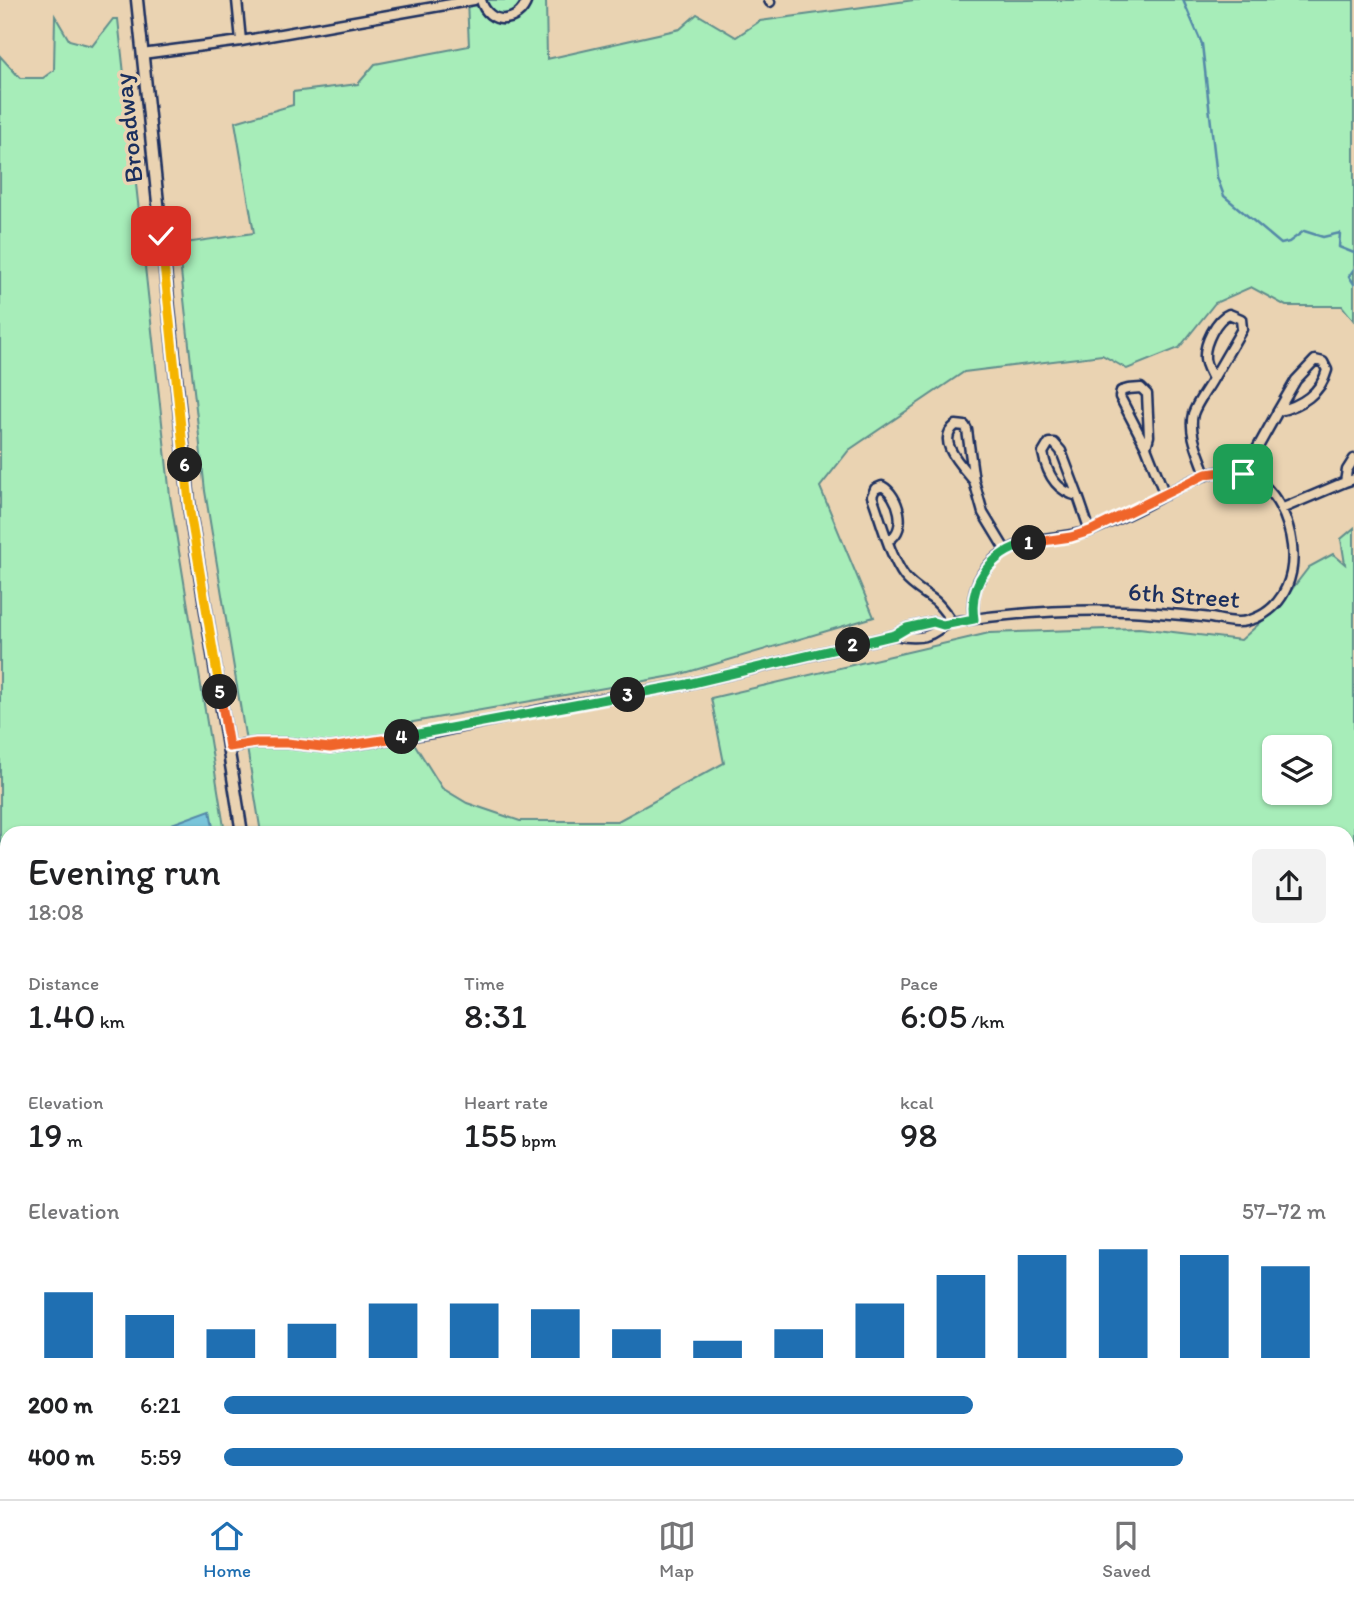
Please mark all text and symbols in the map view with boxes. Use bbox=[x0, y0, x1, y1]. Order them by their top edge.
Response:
street label: Broadway bbox=[106, 71, 150, 185]
pin bbox=[131, 206, 191, 266]
icon: check bbox=[142, 217, 180, 255]
pin bbox=[1213, 444, 1273, 504]
pin: 6 bbox=[168, 448, 202, 482]
text: 6 bbox=[179, 453, 190, 476]
icon: arrive bbox=[1224, 455, 1262, 493]
pin: 1 bbox=[1012, 526, 1046, 560]
text: 1 bbox=[1024, 531, 1033, 554]
street label: 6th Street bbox=[1127, 575, 1241, 615]
pin: 2 bbox=[836, 628, 870, 662]
text: 2 bbox=[848, 633, 858, 656]
pin: 5 bbox=[202, 674, 238, 710]
pin: 3 bbox=[610, 678, 646, 712]
text: 5 bbox=[215, 680, 224, 703]
text: 3 bbox=[622, 683, 633, 706]
pin: 4 bbox=[384, 720, 420, 754]
text: 4 bbox=[396, 725, 407, 748]
map controls bbox=[1262, 735, 1332, 805]
button: layers bbox=[1262, 735, 1332, 805]
text: Evening run bbox=[28, 849, 221, 895]
button: share bbox=[1252, 849, 1326, 923]
text: 18:08 bbox=[28, 898, 84, 926]
text: Distance bbox=[28, 972, 99, 995]
text: Time bbox=[464, 972, 505, 995]
text: Pace bbox=[900, 972, 938, 995]
text: 1.40 bbox=[28, 995, 95, 1037]
text: 8:31 bbox=[464, 995, 527, 1037]
text: 6:05 bbox=[900, 995, 967, 1037]
text: km bbox=[95, 1010, 125, 1033]
text: /km bbox=[967, 1010, 1004, 1033]
text: Elevation bbox=[28, 1091, 104, 1114]
text: Heart rate bbox=[464, 1091, 548, 1114]
text: kcal bbox=[900, 1091, 934, 1114]
text: 19 bbox=[28, 1114, 63, 1156]
text: 155 bbox=[464, 1114, 517, 1156]
text: 98 bbox=[900, 1114, 938, 1156]
text: m bbox=[63, 1129, 83, 1152]
text: bpm bbox=[517, 1129, 557, 1152]
text: Elevation bbox=[28, 1197, 119, 1225]
text: 57–72 m bbox=[1242, 1197, 1326, 1225]
text: 200 m bbox=[28, 1391, 93, 1419]
text: 6:21 bbox=[140, 1391, 181, 1419]
text: 400 m bbox=[28, 1443, 95, 1471]
text: 5:59 bbox=[140, 1443, 182, 1471]
tab: Home bbox=[203, 1517, 251, 1582]
tab: Map bbox=[658, 1517, 696, 1582]
tab: Saved bbox=[1102, 1517, 1151, 1582]

